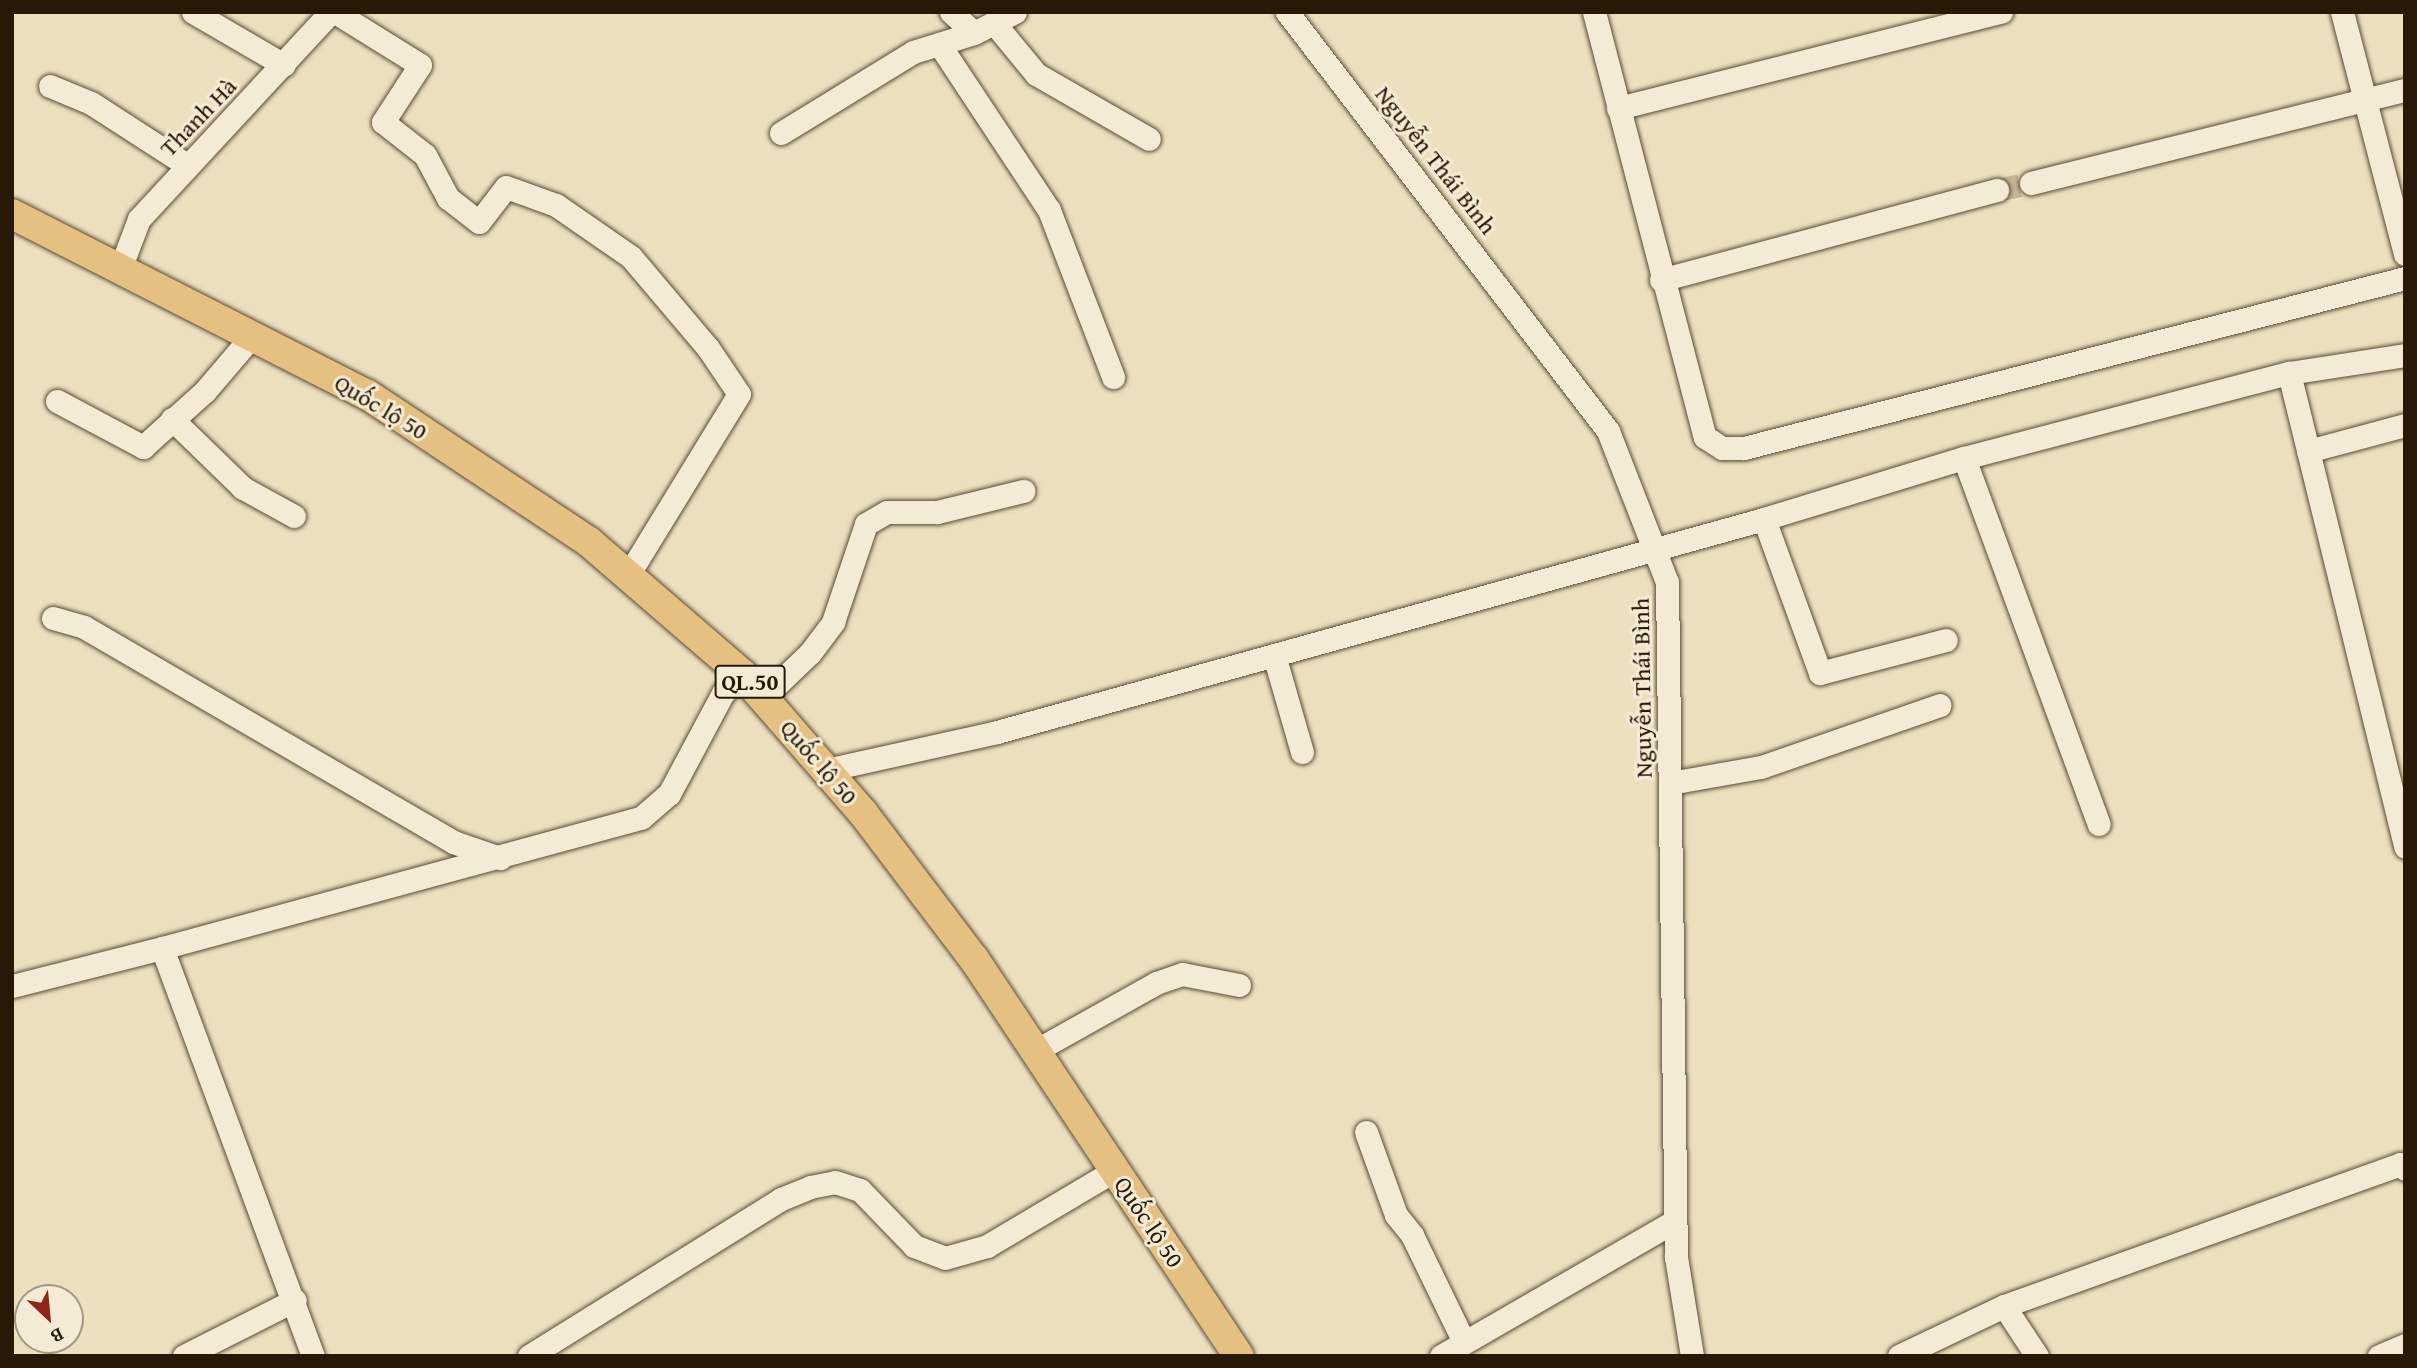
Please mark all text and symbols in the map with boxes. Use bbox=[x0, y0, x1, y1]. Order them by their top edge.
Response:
street label: Thanh Hà bbox=[154, 72, 242, 162]
street label: Nguyễn Thái Bình bbox=[1369, 80, 1503, 240]
street label: Quốc lộ 50 bbox=[329, 368, 433, 446]
street label: Nguyễn Thái Bình bbox=[1626, 598, 1658, 778]
road number: QL.50 bbox=[713, 662, 787, 702]
street label: Quốc lộ 50 bbox=[774, 714, 864, 810]
street label: Quốc lộ 50 bbox=[1108, 1171, 1190, 1273]
north arrow bbox=[14, 1284, 84, 1354]
text: B bbox=[46, 1321, 69, 1351]

